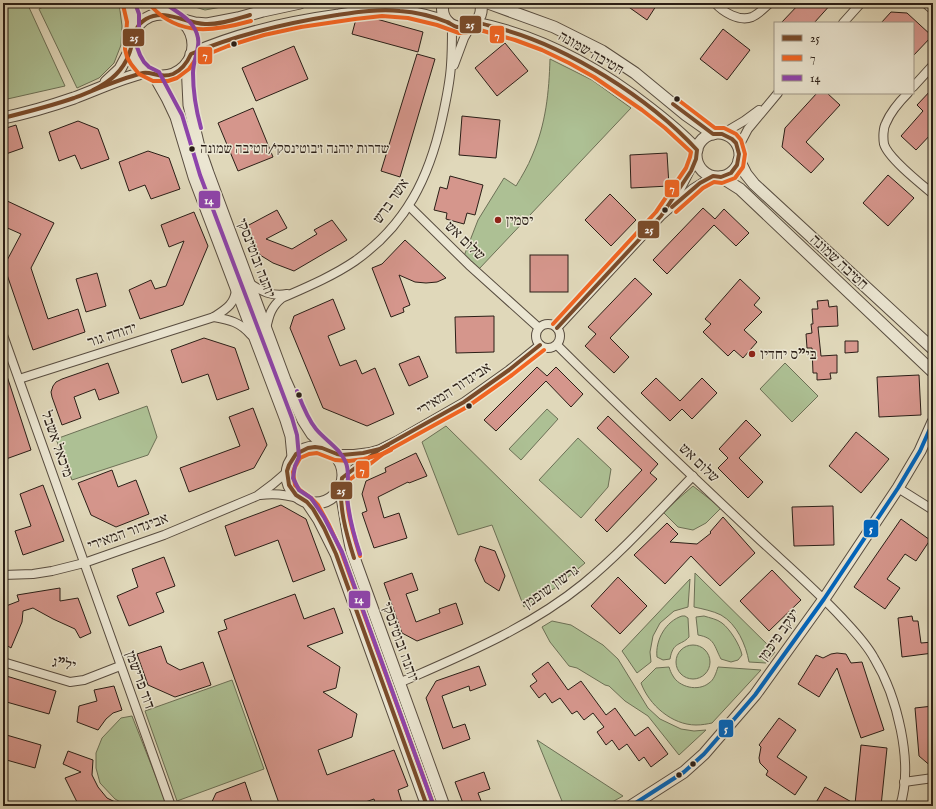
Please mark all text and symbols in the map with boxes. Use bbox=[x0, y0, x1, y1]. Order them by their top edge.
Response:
line badge: 25 bbox=[459, 15, 482, 34]
text: 25 bbox=[465, 18, 475, 32]
legend bbox=[774, 22, 914, 94]
line badge: 7 bbox=[489, 25, 505, 44]
street label: חטיבה שמונה bbox=[555, 27, 627, 79]
line badge: 25 bbox=[122, 28, 145, 47]
text: 7 bbox=[494, 29, 500, 43]
text: 25 bbox=[129, 31, 139, 45]
text: 25 bbox=[810, 31, 821, 46]
unlabelled marker bbox=[229, 39, 239, 49]
line badge: 7 bbox=[197, 46, 213, 65]
text: 7 bbox=[202, 49, 208, 63]
text: 7 bbox=[810, 51, 816, 66]
text: 14 bbox=[810, 71, 820, 86]
unlabelled marker bbox=[672, 94, 682, 104]
place label: שדרות יוהנה ז׳בוטינסקי/חטיבה שמונה bbox=[200, 140, 390, 158]
marker: שדרות יוהנה ז׳בוטינסקי/חטיבה שמונה bbox=[187, 144, 197, 154]
street label: אשר ברש bbox=[369, 175, 413, 227]
line badge: 7 bbox=[664, 179, 680, 198]
text: 7 bbox=[669, 182, 675, 196]
line badge: 14 bbox=[198, 190, 221, 209]
text: 14 bbox=[204, 194, 214, 208]
unlabelled marker bbox=[660, 205, 670, 215]
place label: יסמין bbox=[506, 211, 533, 230]
marker: יסמין bbox=[493, 215, 503, 225]
street label: יוהנה זבוטינסקי bbox=[232, 216, 280, 300]
street label: שלום אש bbox=[441, 217, 489, 265]
line badge: 25 bbox=[637, 220, 660, 239]
text: 25 bbox=[644, 223, 654, 237]
street label: חטיבה שמונה bbox=[806, 230, 872, 294]
street label: יהודה גור bbox=[85, 318, 139, 352]
place label: בי"ס יחדיו bbox=[760, 345, 817, 364]
marker: בי"ס יחדיו bbox=[747, 349, 757, 359]
street label: אביגדור המאירי bbox=[413, 358, 495, 420]
unlabelled marker bbox=[294, 390, 304, 400]
unlabelled marker bbox=[464, 401, 474, 411]
street label: מיכאל אשבל bbox=[37, 408, 77, 480]
street label: שלום אש bbox=[675, 439, 723, 487]
line badge: 7 bbox=[355, 460, 370, 479]
text: 7 bbox=[359, 464, 365, 478]
line badge: 25 bbox=[330, 481, 353, 500]
text: 25 bbox=[336, 484, 346, 498]
street label: אביגדור המאירי bbox=[85, 509, 171, 555]
line badge: 5 bbox=[863, 519, 879, 538]
text: 5 bbox=[869, 522, 873, 536]
street label: גרשון שופמן bbox=[519, 561, 583, 613]
line badge: 14 bbox=[348, 590, 371, 609]
text: 14 bbox=[354, 593, 364, 607]
street label: יוהנה זבוטינסקי bbox=[377, 600, 423, 684]
street label: יעקב פיכמן bbox=[754, 605, 804, 665]
street label: דוד פרישמן bbox=[121, 648, 159, 712]
street label: יל"ג bbox=[51, 653, 77, 675]
line badge: 5 bbox=[718, 719, 734, 738]
text: 5 bbox=[724, 722, 728, 736]
unlabelled marker bbox=[688, 759, 698, 769]
unlabelled marker bbox=[674, 770, 684, 780]

